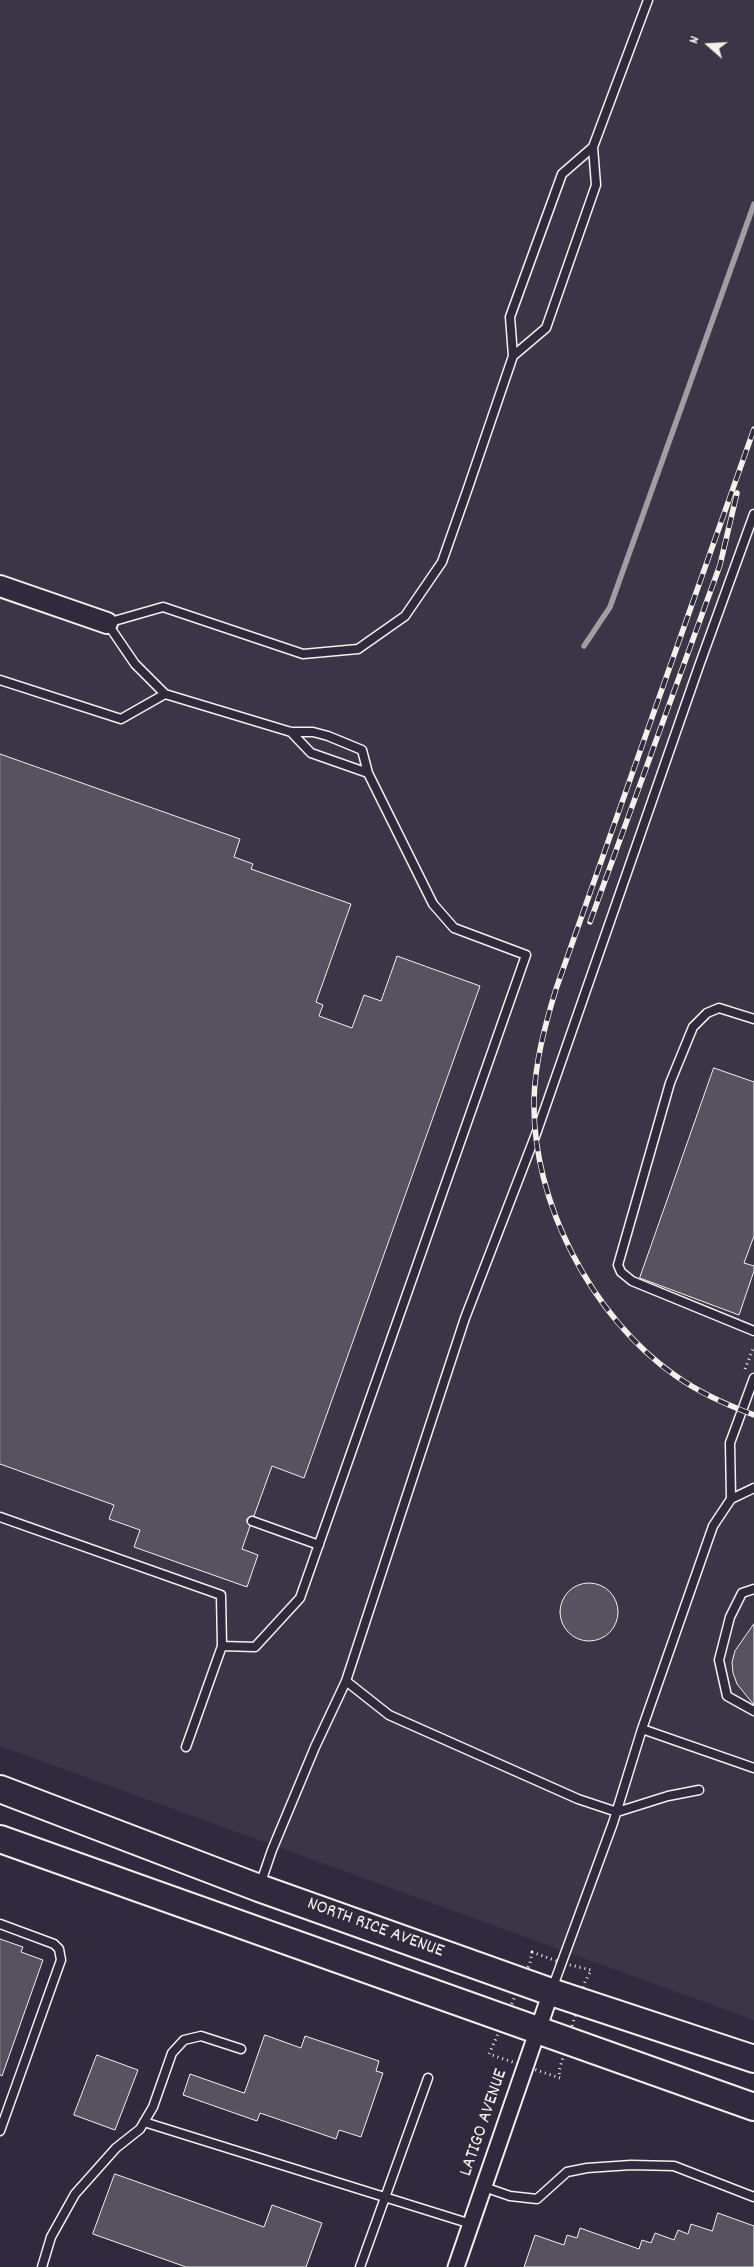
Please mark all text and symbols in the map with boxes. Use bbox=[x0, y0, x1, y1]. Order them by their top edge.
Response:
north arrow bbox=[684, 20, 734, 70]
text: N bbox=[684, 34, 705, 47]
street label: NORTH RICE AVENUE bbox=[303, 1894, 447, 1964]
street label: LATIGO AVENUE bbox=[456, 2066, 514, 2180]

